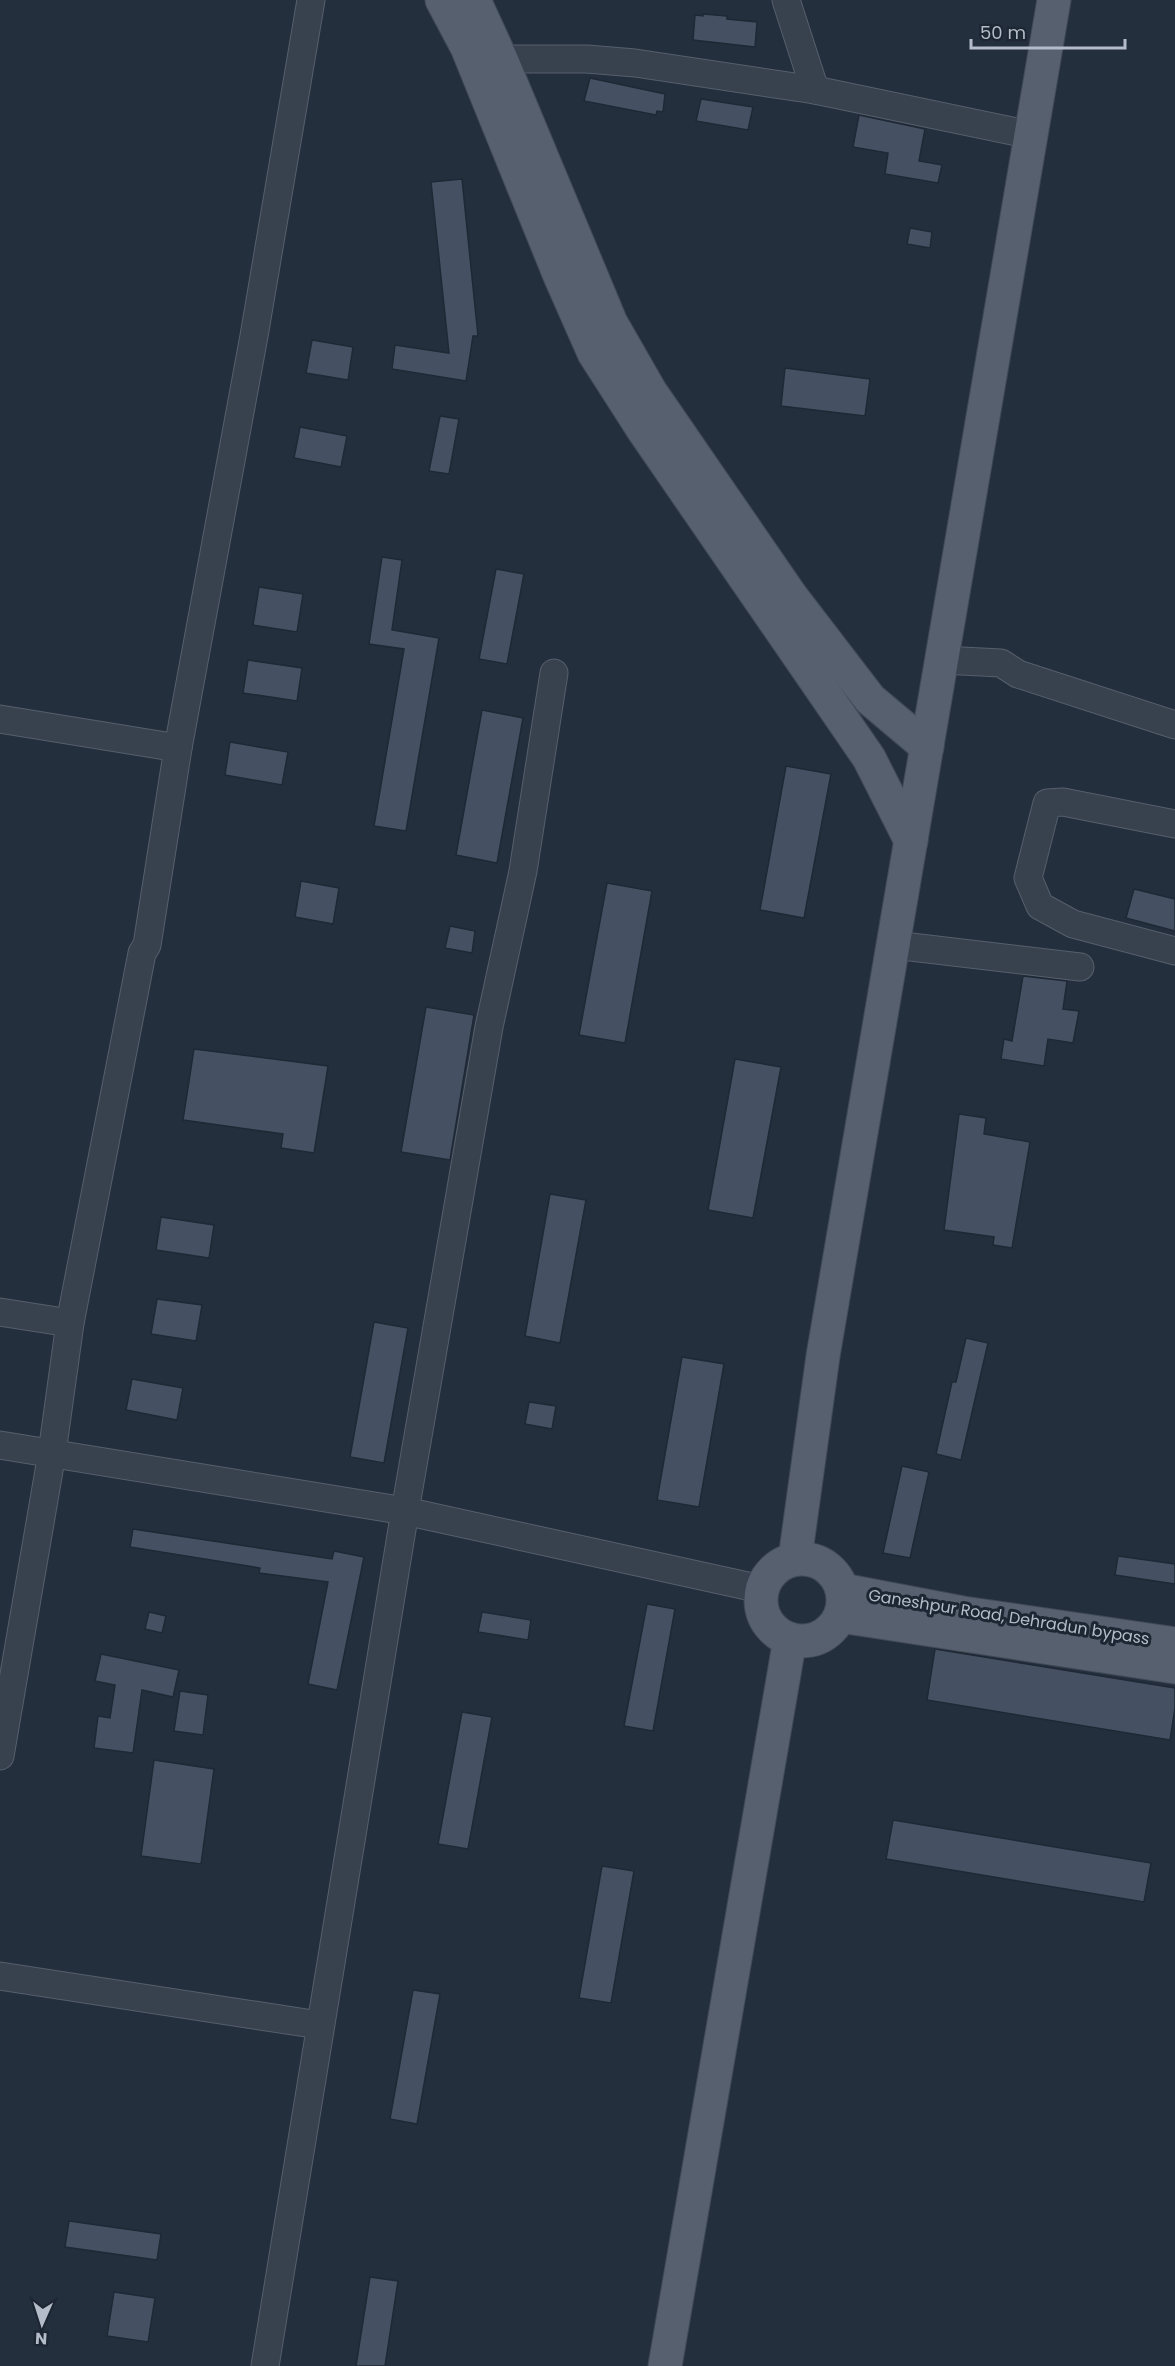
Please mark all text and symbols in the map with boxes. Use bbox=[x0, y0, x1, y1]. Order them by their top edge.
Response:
scale bar bbox=[971, 12, 1126, 50]
text: 50 m bbox=[980, 20, 1026, 45]
street label: Ganeshpur Road, Dehradun bypass bbox=[867, 1583, 1151, 1651]
north arrow bbox=[12, 2294, 72, 2354]
text: N bbox=[35, 2327, 48, 2350]

